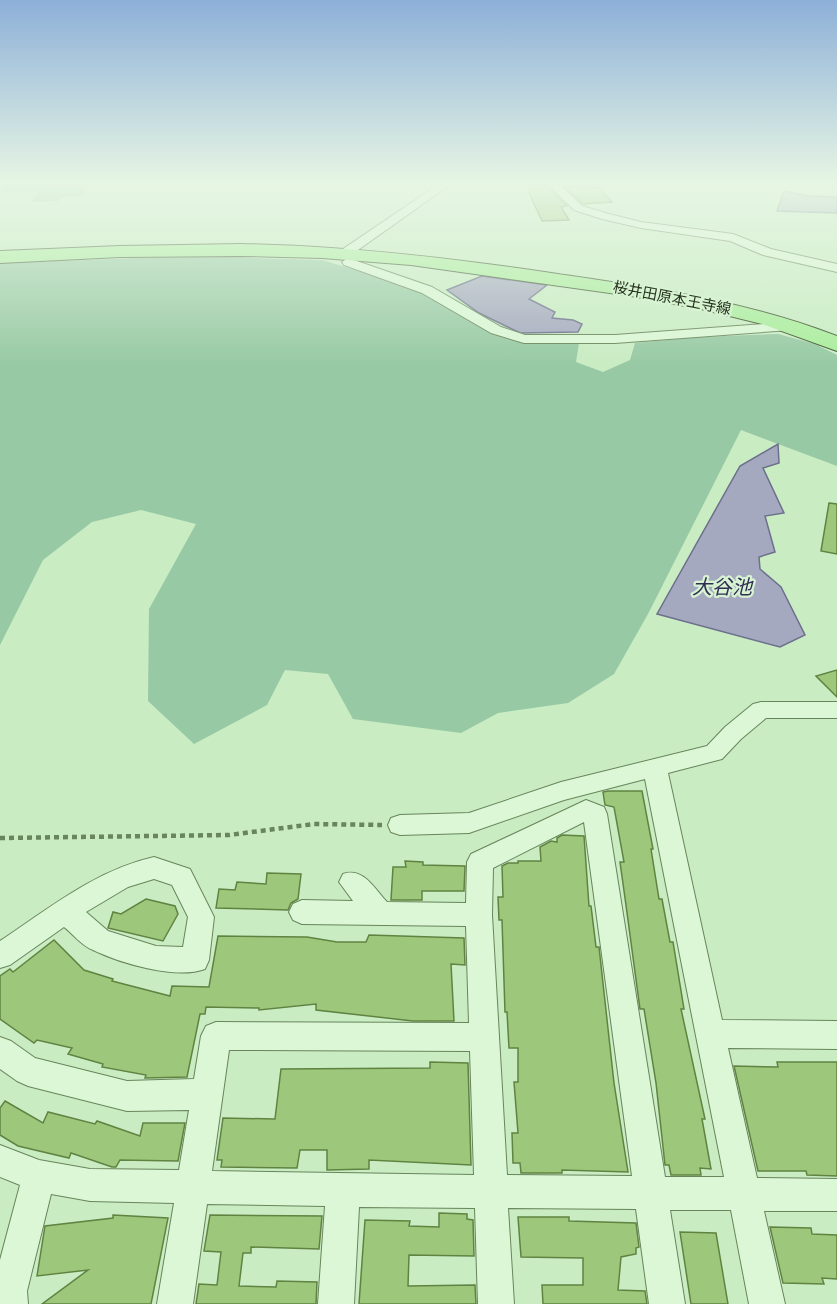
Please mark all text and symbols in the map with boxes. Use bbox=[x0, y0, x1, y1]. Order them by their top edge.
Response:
street label: 桜井田原本王寺線 bbox=[611, 278, 733, 318]
water label: 大谷池 bbox=[692, 575, 754, 599]

